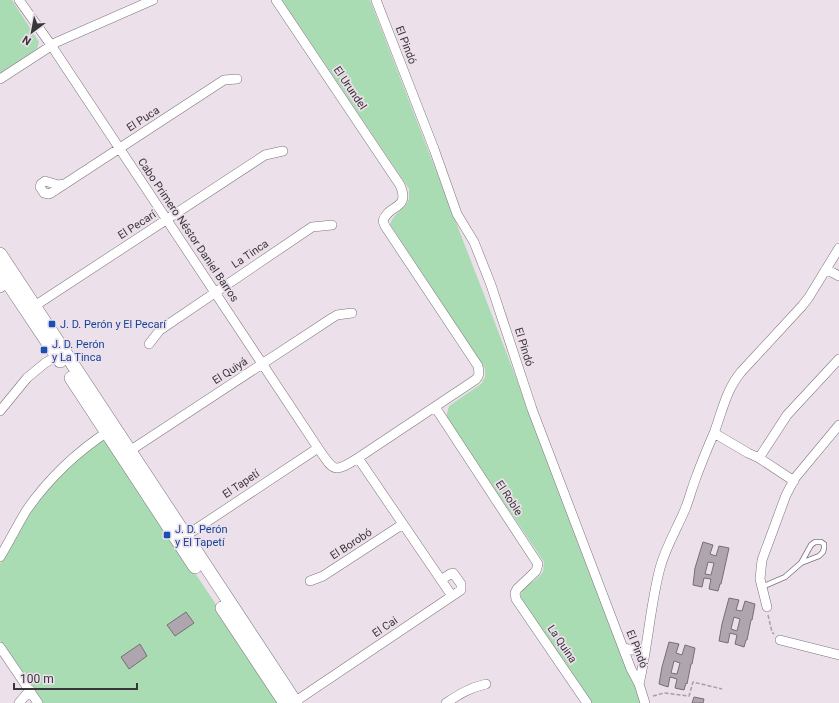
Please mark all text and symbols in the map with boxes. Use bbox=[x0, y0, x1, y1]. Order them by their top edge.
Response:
north arrow bbox=[12, 12, 52, 52]
street label: El Pindó bbox=[393, 24, 419, 66]
text: N bbox=[20, 32, 34, 48]
street label: El Urundel bbox=[331, 64, 369, 112]
street label: El Puca bbox=[124, 104, 162, 134]
street label: Cabo Primero Néstor Daniel Barros bbox=[135, 156, 241, 305]
street label: El Pecarí bbox=[116, 207, 159, 242]
street label: La Tinca bbox=[229, 237, 271, 271]
place label: J. D. Perón y El Pecarí bbox=[60, 318, 167, 331]
marker: J. D. Perón y El Pecarí bbox=[47, 319, 57, 329]
street label: El Pindó bbox=[512, 326, 536, 368]
place label: J. D. Perón y La Tinca bbox=[52, 338, 105, 364]
marker: J. D. Perón y La Tinca bbox=[39, 345, 49, 355]
street label: El Quiyá bbox=[210, 355, 250, 387]
street label: El Tapetí bbox=[220, 466, 263, 501]
street label: El Roble bbox=[493, 478, 525, 518]
place label: J. D. Perón y El Tapetí bbox=[175, 523, 228, 549]
street label: El Borobó bbox=[328, 526, 374, 562]
marker: J. D. Perón y El Tapetí bbox=[162, 530, 172, 540]
street label: El Cai bbox=[370, 614, 400, 640]
street label: La Quina bbox=[545, 623, 579, 665]
street label: El Pindó bbox=[624, 628, 650, 670]
scale bar bbox=[14, 665, 137, 691]
text: 100 m bbox=[20, 672, 54, 686]

